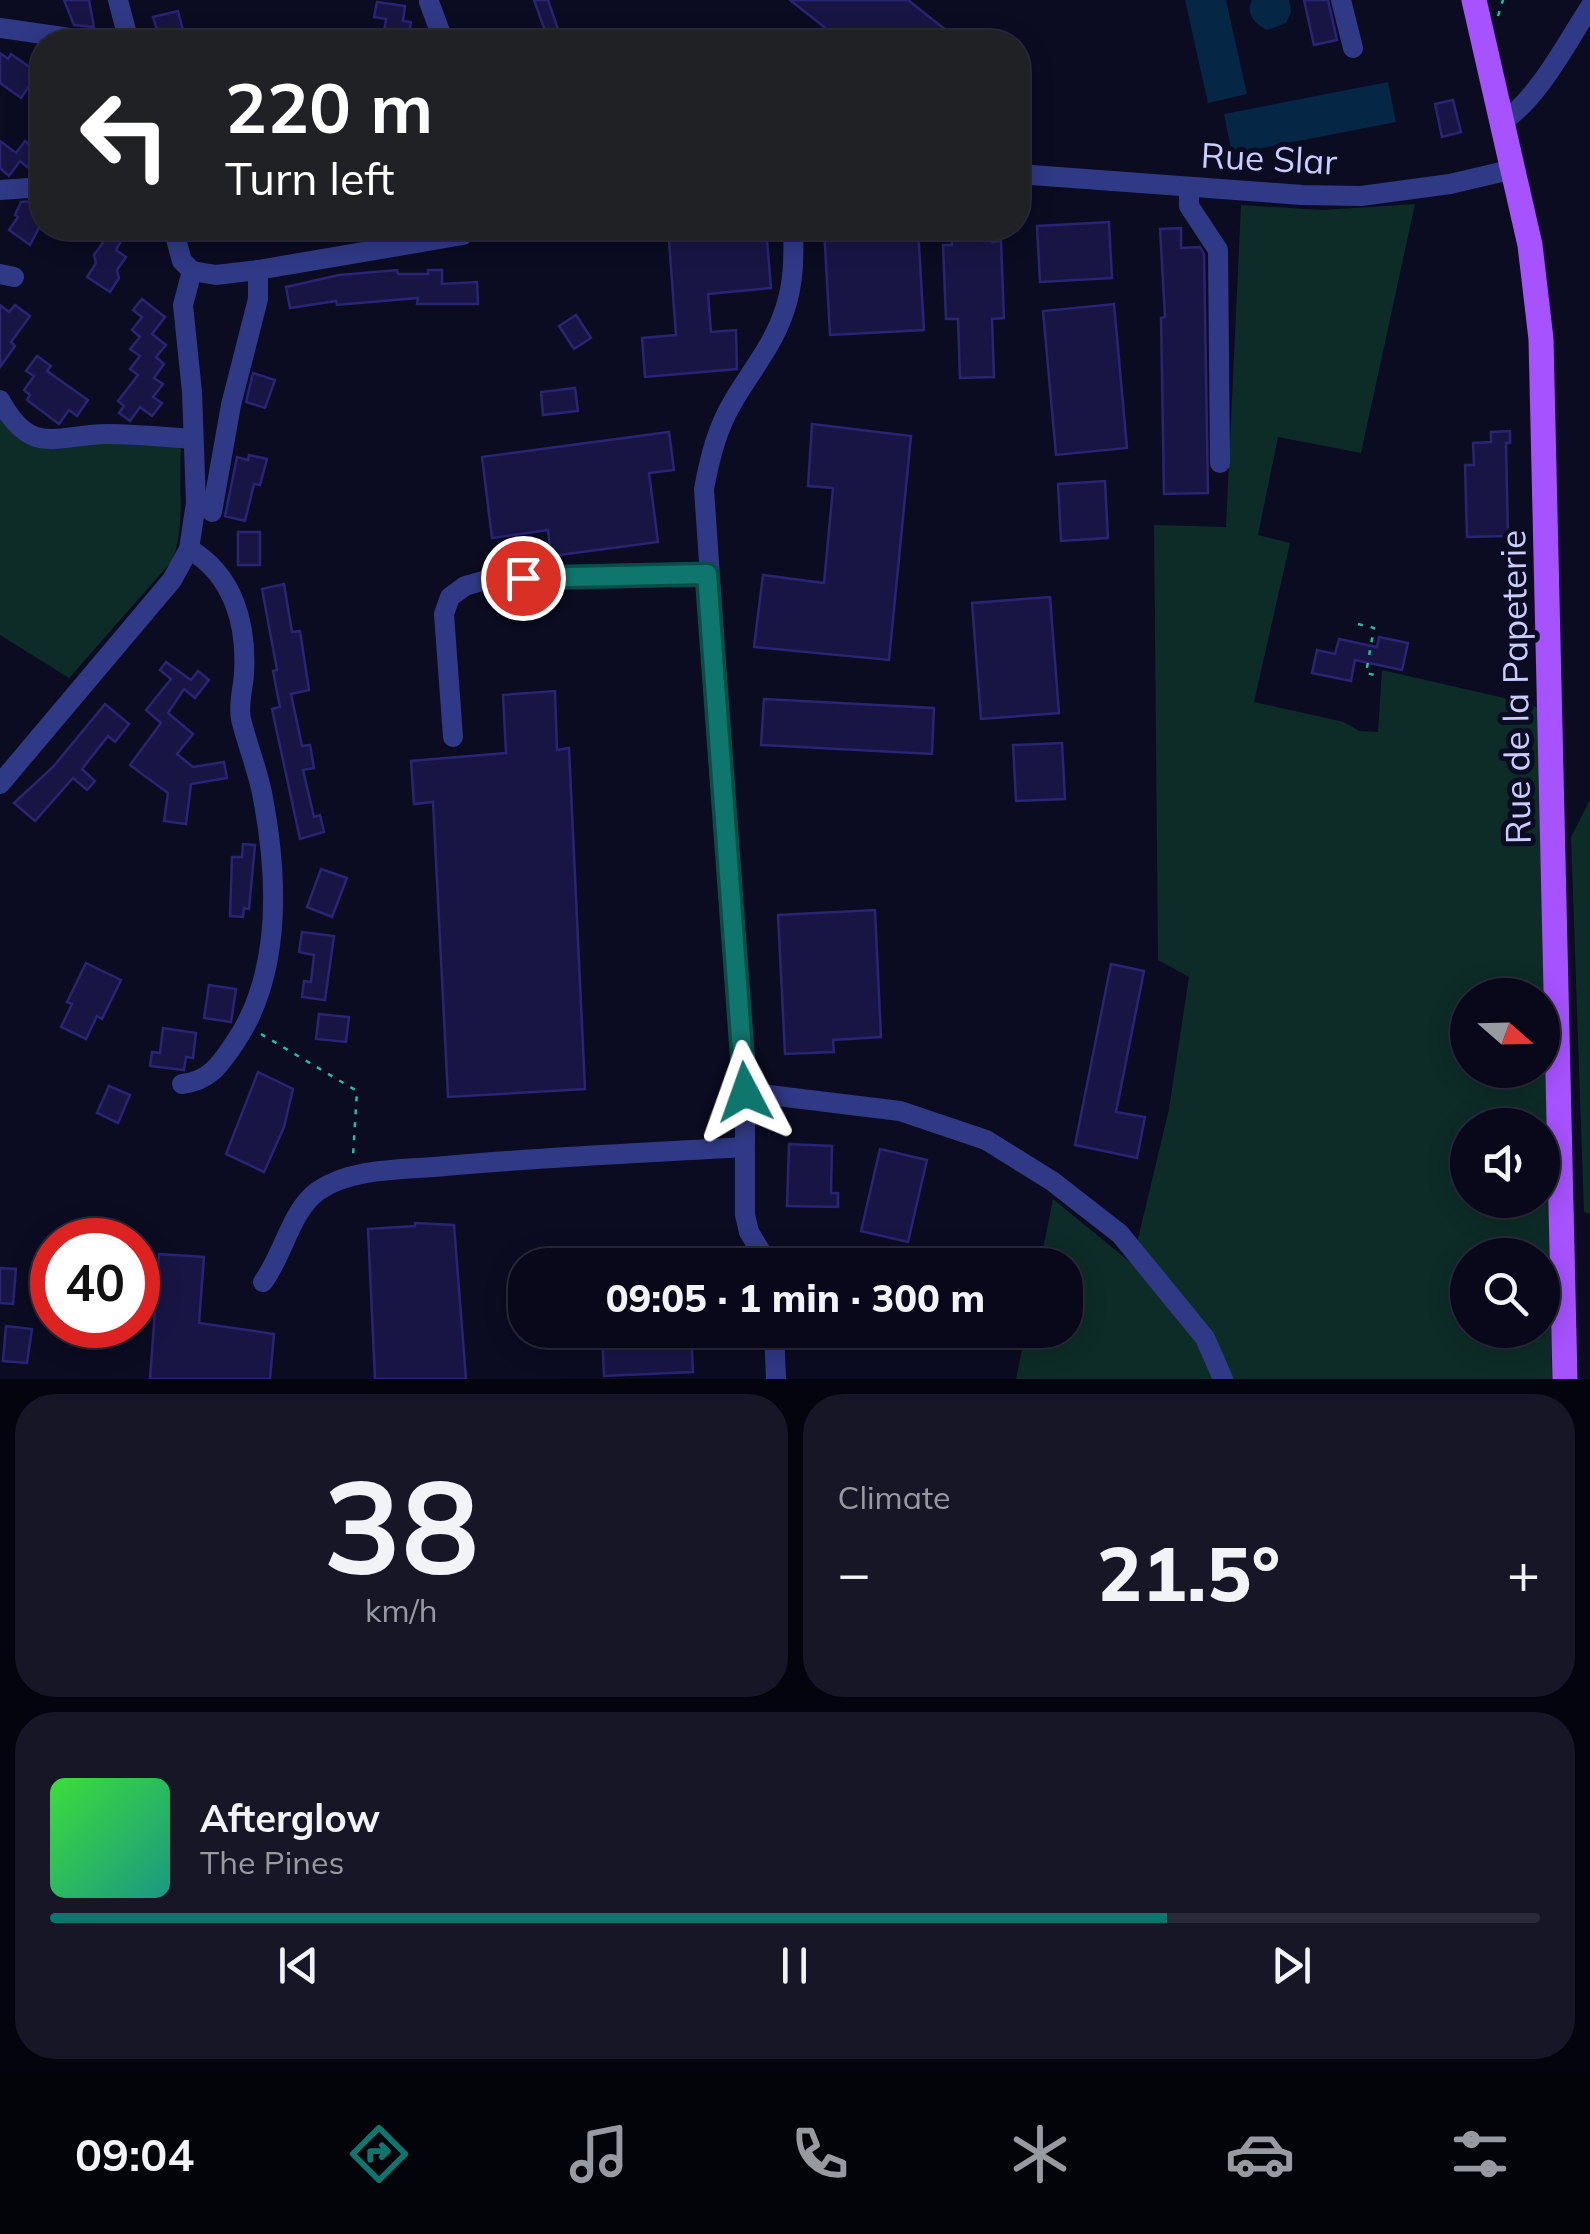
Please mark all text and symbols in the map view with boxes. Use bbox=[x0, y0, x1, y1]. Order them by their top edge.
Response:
text: 220 m bbox=[225, 63, 433, 151]
icon: left bbox=[60, 70, 190, 200]
street label: Rue Slar bbox=[1200, 132, 1339, 184]
text: Turn left bbox=[225, 150, 394, 206]
street label: Rue de la Papeterie bbox=[1490, 529, 1540, 845]
pin bbox=[481, 536, 566, 621]
icon: arrive bbox=[496, 551, 551, 606]
north arrow bbox=[1450, 978, 1560, 1088]
map controls bbox=[1450, 978, 1560, 1348]
position arrow bbox=[693, 1040, 797, 1144]
button: sound bbox=[1450, 1108, 1560, 1218]
speed limit sign: 40 bbox=[30, 1218, 160, 1348]
button: search bbox=[1450, 1238, 1560, 1348]
text: 09:05 · 1 min · 300 m bbox=[606, 1274, 985, 1322]
text: 38 bbox=[323, 1443, 479, 1607]
text: Climate bbox=[838, 1477, 950, 1517]
text: 21.5° bbox=[1097, 1526, 1280, 1620]
text: − bbox=[838, 1538, 871, 1607]
text: + bbox=[1507, 1538, 1540, 1607]
text: km/h bbox=[365, 1590, 437, 1630]
text: Afterglow bbox=[200, 1794, 380, 1842]
text: The Pines bbox=[200, 1842, 344, 1882]
icon: previous bbox=[271, 1938, 326, 1993]
icon: pause bbox=[767, 1938, 822, 1993]
icon: next bbox=[1264, 1938, 1319, 1993]
icon: directions bbox=[344, 2119, 414, 2189]
icon: music bbox=[564, 2119, 634, 2189]
icon: phone bbox=[785, 2119, 855, 2189]
icon: climate bbox=[1005, 2119, 1075, 2189]
icon: car bbox=[1225, 2119, 1295, 2189]
icon: filters bbox=[1445, 2119, 1515, 2189]
text: 09:04 bbox=[75, 2126, 194, 2182]

